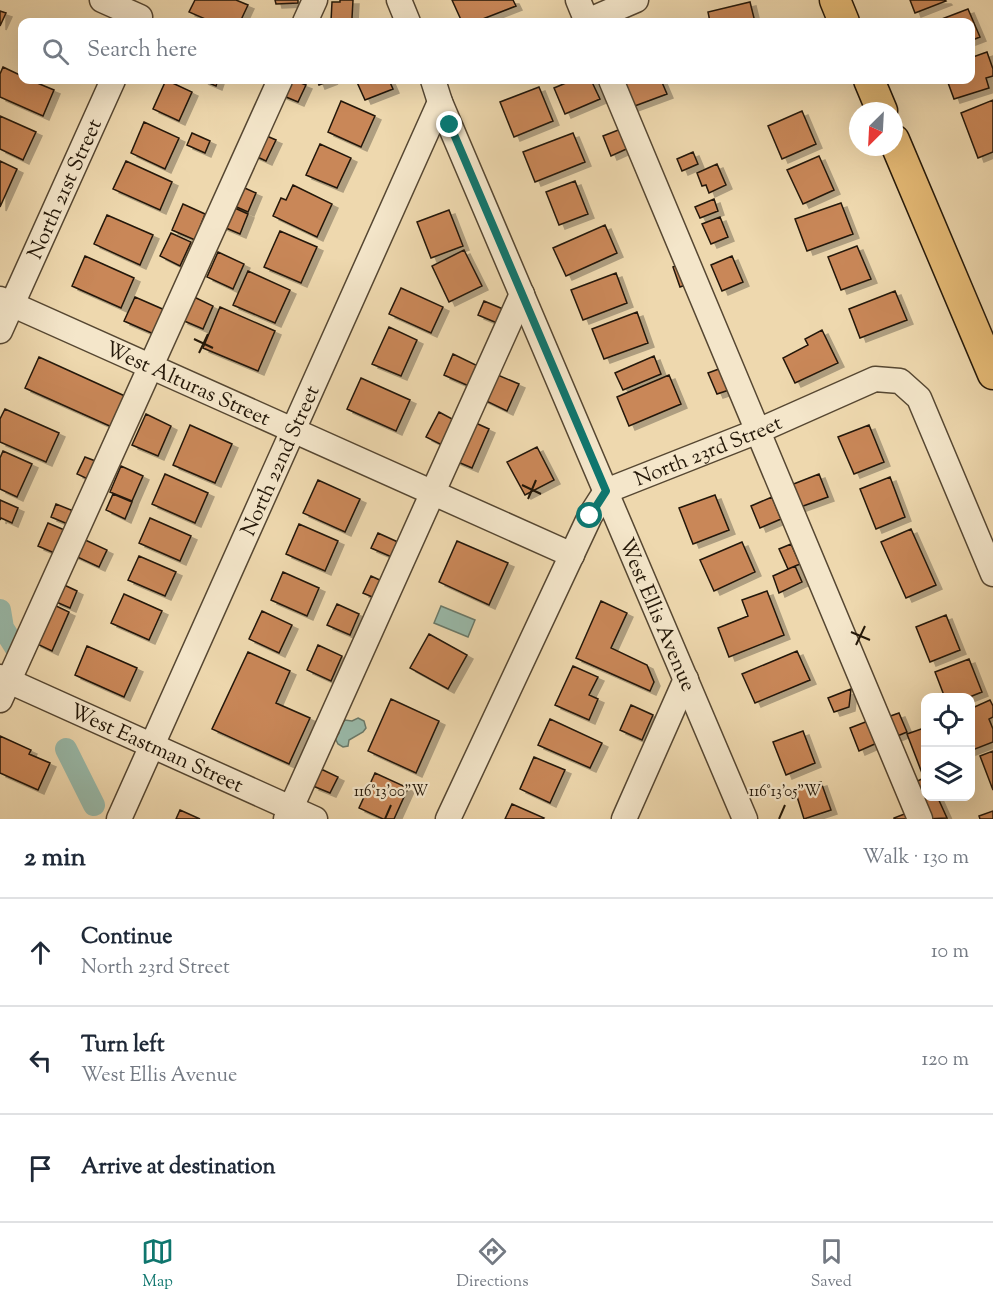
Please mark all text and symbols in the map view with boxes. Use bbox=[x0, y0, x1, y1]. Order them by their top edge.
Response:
search box bbox=[18, 18, 975, 84]
icon: search bbox=[39, 35, 72, 68]
text: Search here bbox=[87, 35, 197, 67]
north arrow bbox=[849, 102, 903, 156]
route end bbox=[436, 111, 462, 137]
street label: North 21st Street bbox=[21, 115, 111, 265]
street label: West Alturas Street bbox=[100, 335, 274, 435]
street label: North 22nd Street bbox=[235, 381, 328, 541]
street label: North 23rd Street bbox=[630, 409, 787, 495]
route start bbox=[576, 502, 602, 528]
street label: West Ellis Avenue bbox=[610, 534, 702, 697]
map controls bbox=[921, 693, 975, 801]
button: locate bbox=[921, 693, 975, 747]
street label: West Eastman Street bbox=[65, 697, 247, 802]
button: layers bbox=[921, 747, 975, 801]
text: 116°13'00"W bbox=[354, 782, 428, 803]
text: 116°13'05"W bbox=[749, 782, 821, 803]
text: 2 min bbox=[24, 840, 86, 877]
text: Walk · 130 m bbox=[862, 844, 969, 873]
text: Continue bbox=[81, 922, 172, 954]
icon: ahead bbox=[24, 936, 57, 969]
text: 10 m bbox=[931, 938, 969, 967]
text: North 23rd Street bbox=[81, 954, 230, 983]
text: Turn left bbox=[81, 1030, 164, 1062]
icon: left bbox=[24, 1044, 57, 1077]
text: 120 m bbox=[921, 1046, 969, 1075]
text: West Ellis Avenue bbox=[81, 1062, 237, 1091]
icon: arrive bbox=[24, 1152, 57, 1185]
text: Arrive at destination bbox=[81, 1152, 276, 1184]
tab: Map bbox=[141, 1235, 174, 1294]
tab: Directions bbox=[456, 1235, 529, 1294]
tab: Saved bbox=[811, 1235, 852, 1294]

